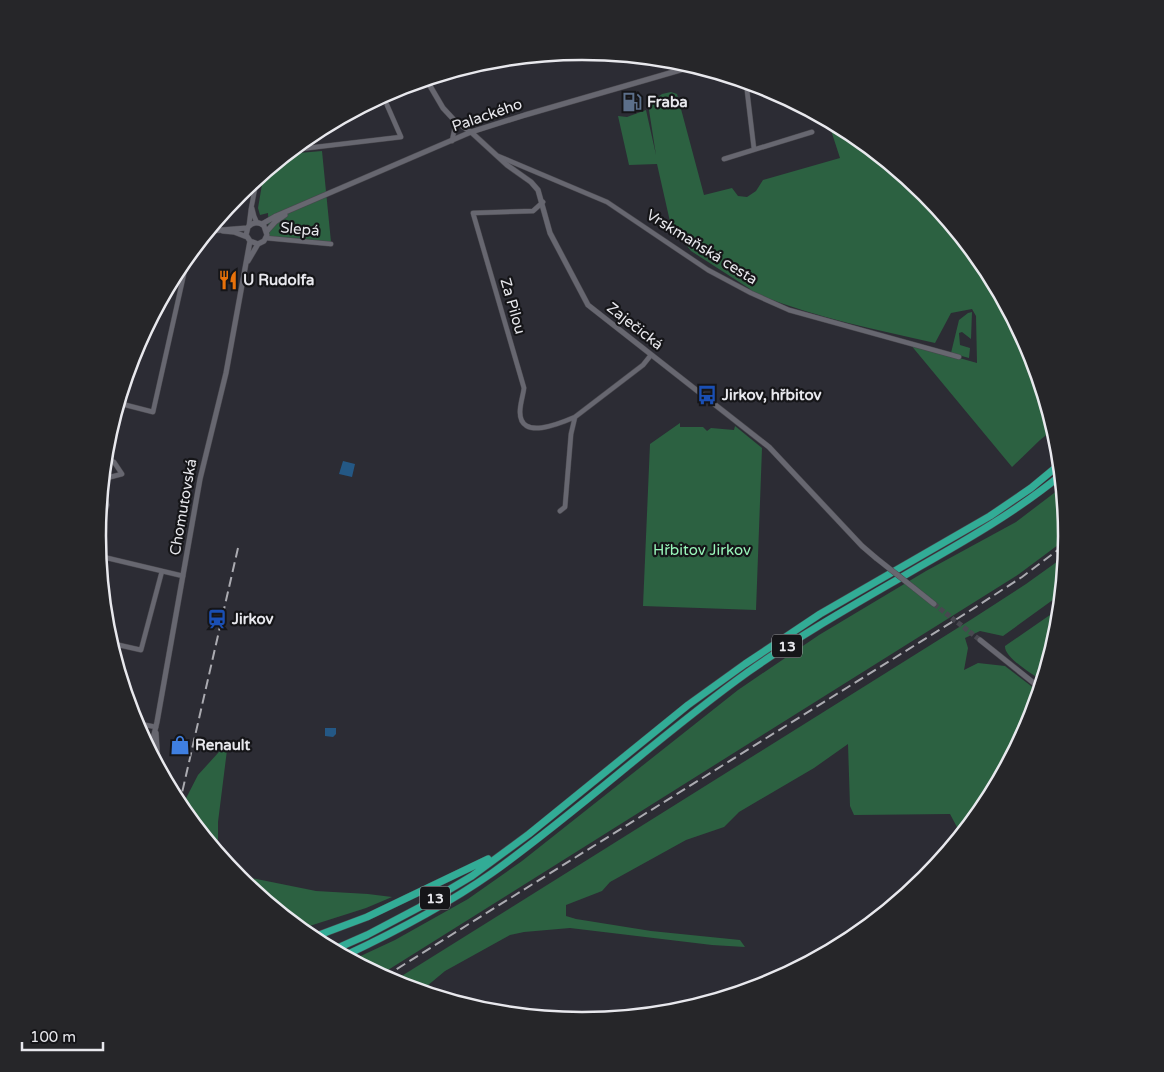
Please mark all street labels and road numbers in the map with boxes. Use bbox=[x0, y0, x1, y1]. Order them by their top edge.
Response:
street label: Palackého bbox=[450, 95, 524, 135]
street label: Vrskmaňská cesta bbox=[643, 206, 761, 288]
street label: Slepá bbox=[280, 218, 320, 240]
street label: Za Pilou bbox=[496, 276, 530, 336]
street label: Zaječická bbox=[603, 298, 667, 354]
street label: Chomutovská bbox=[166, 457, 200, 557]
road number: 13 bbox=[772, 634, 802, 658]
road number: 13 bbox=[420, 886, 450, 910]

